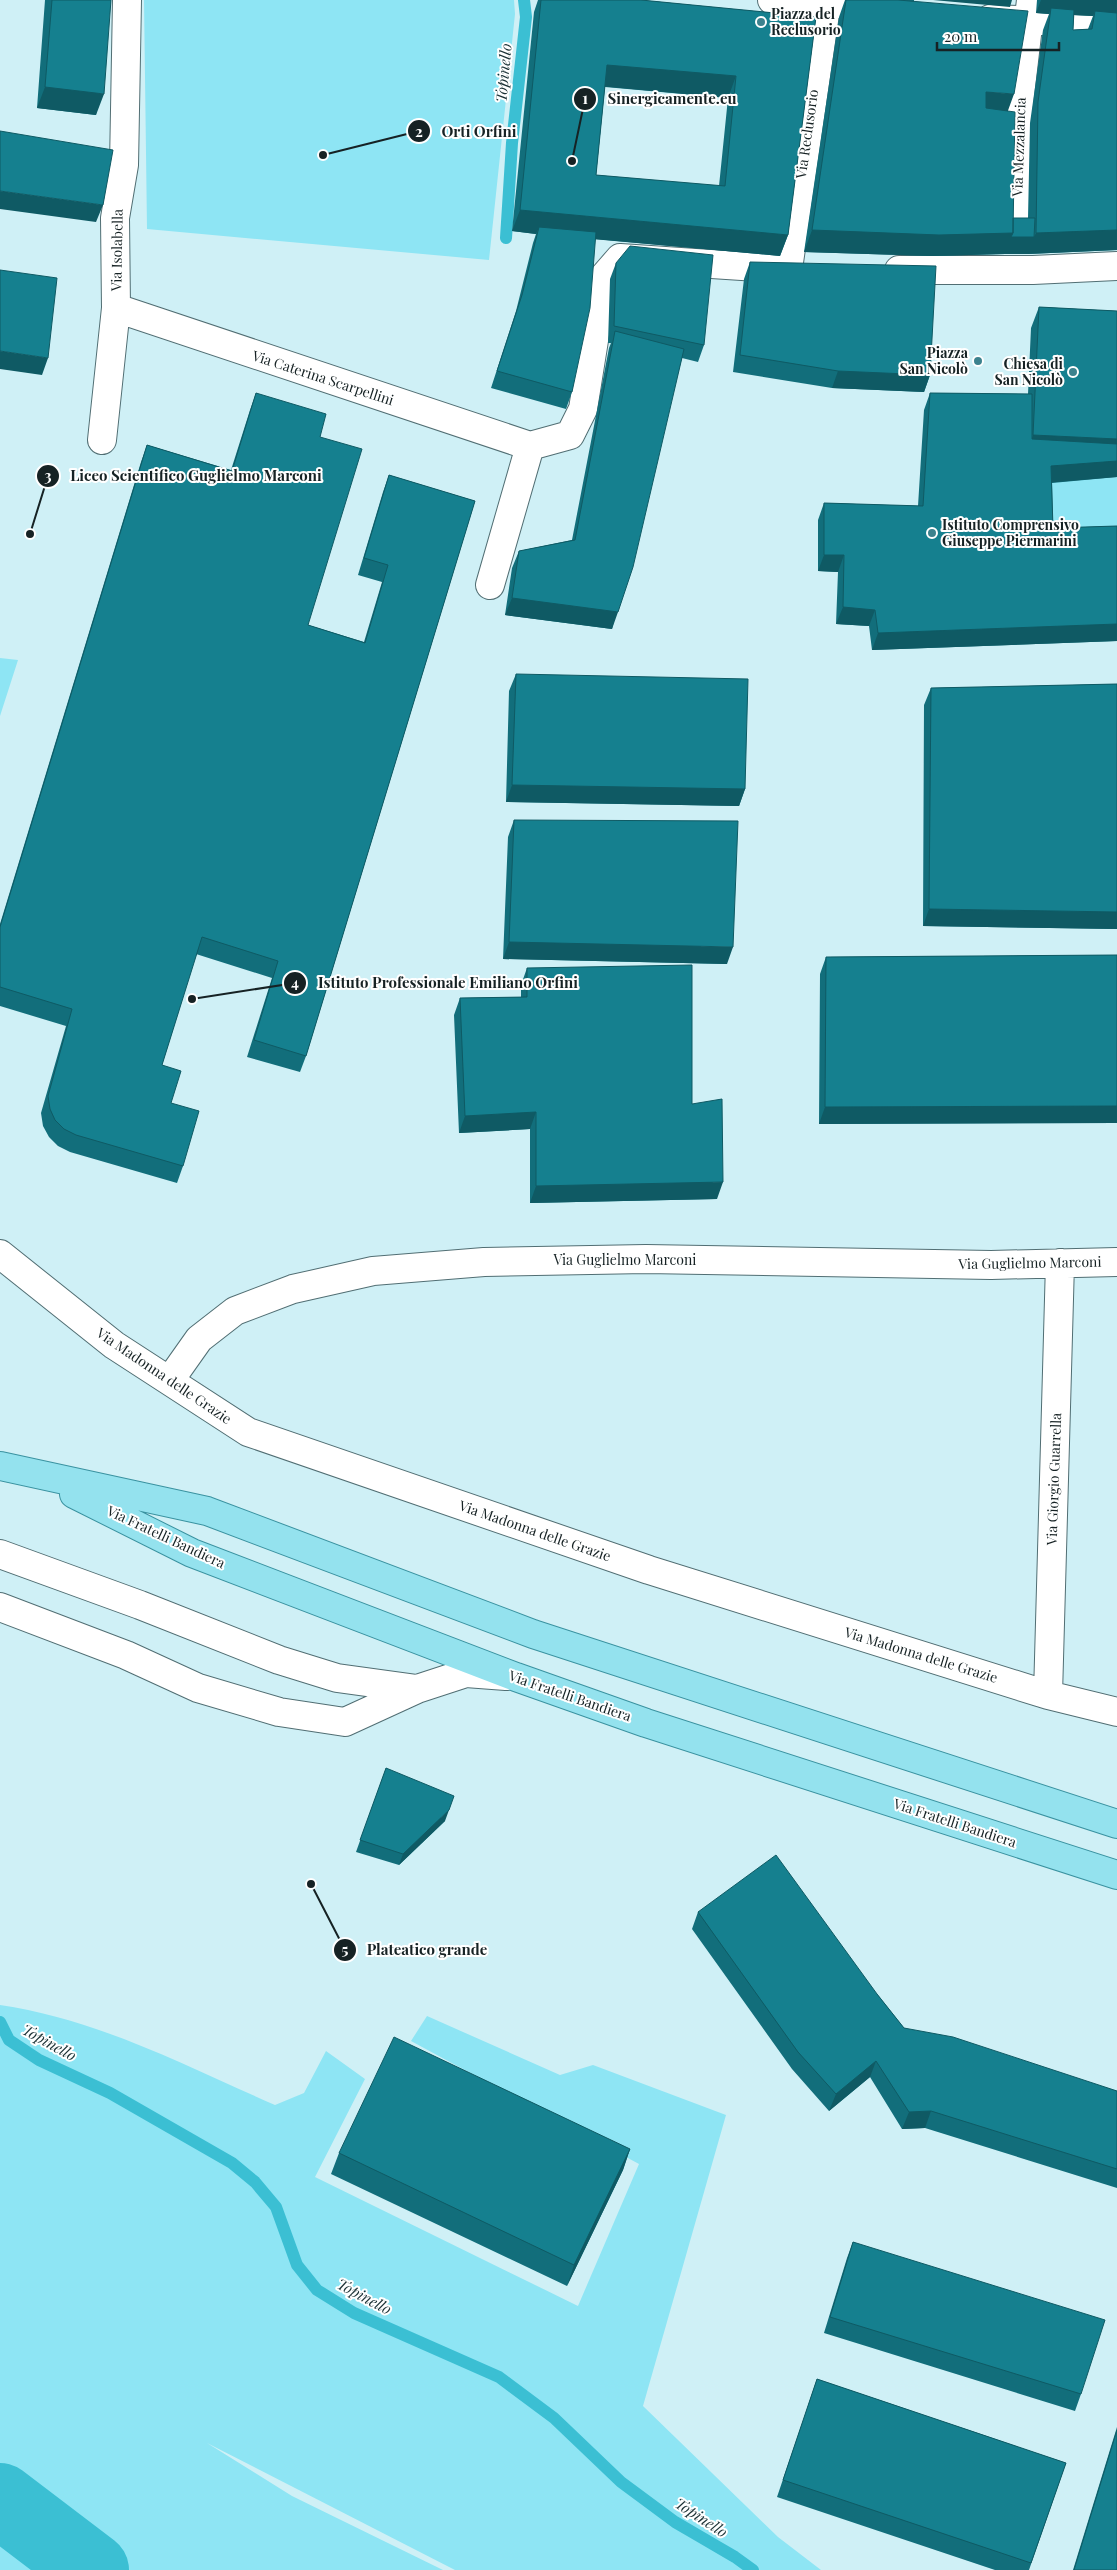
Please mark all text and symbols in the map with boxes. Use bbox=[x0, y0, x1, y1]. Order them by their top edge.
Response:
place label: Piazza del Reclusorio bbox=[771, 4, 841, 39]
marker: Piazza del Reclusorio bbox=[755, 16, 767, 28]
scale bar bbox=[937, 20, 1060, 52]
text: 20 m bbox=[944, 26, 978, 46]
water label: Topinello bbox=[490, 43, 516, 103]
callout: Sinergicamente.eu bbox=[573, 84, 747, 114]
text: 1 bbox=[582, 88, 588, 108]
text: Sinergicamente.eu bbox=[607, 88, 737, 108]
street label: Via Reclusorio bbox=[791, 88, 822, 181]
street label: Via Mezzalancia bbox=[1007, 97, 1030, 198]
callout: Orti Orfini bbox=[406, 116, 526, 146]
text: 2 bbox=[415, 121, 423, 141]
text: Orti Orfini bbox=[441, 121, 517, 141]
street label: Via Isolabella bbox=[106, 209, 127, 292]
place label: Piazza San Nicolò bbox=[899, 343, 969, 378]
street label: Via Caterina Scarpellini bbox=[249, 345, 396, 409]
place label: Chiesa di San Nicolò bbox=[994, 354, 1064, 389]
marker: Piazza San Nicolò bbox=[972, 355, 984, 367]
marker: Chiesa di San Nicolò bbox=[1067, 366, 1079, 378]
callout: Liceo Scientifico Guglielmo Marconi bbox=[35, 461, 332, 491]
text: 3 bbox=[44, 465, 52, 485]
text: Liceo Scientifico Guglielmo Marconi bbox=[70, 465, 322, 485]
place label: Istituto Comprensivo Giuseppe Piermarini bbox=[942, 515, 1079, 550]
marker: Istituto Comprensivo Giuseppe Piermarini bbox=[926, 527, 938, 539]
callout: Istituto Professionale Emiliano Orfini bbox=[283, 968, 588, 998]
text: 4 bbox=[291, 972, 299, 992]
text: Istituto Professionale Emiliano Orfini bbox=[318, 972, 578, 992]
street label: Via Guglielmo Marconi bbox=[553, 1250, 696, 1269]
street label: Via Guglielmo Marconi bbox=[957, 1252, 1102, 1273]
street label: Via Madonna delle Grazie bbox=[92, 1323, 236, 1428]
street label: Via Giorgio Guarrella bbox=[1042, 1412, 1065, 1547]
street label: Via Madonna delle Grazie bbox=[456, 1495, 614, 1565]
street label: Via Fratelli Bandiera bbox=[103, 1500, 228, 1572]
street label: Via Madonna delle Grazie bbox=[841, 1622, 1000, 1687]
street label: Via Fratelli Bandiera bbox=[506, 1665, 634, 1725]
street label: Via Fratelli Bandiera bbox=[890, 1793, 1019, 1851]
callout: Plateatico grande bbox=[332, 1935, 498, 1965]
text: 5 bbox=[342, 1939, 349, 1959]
text: Plateatico grande bbox=[367, 1939, 488, 1959]
water label: Topinello bbox=[19, 2019, 80, 2065]
water label: Topinello bbox=[334, 2273, 395, 2319]
water label: Topinello bbox=[671, 2493, 732, 2542]

